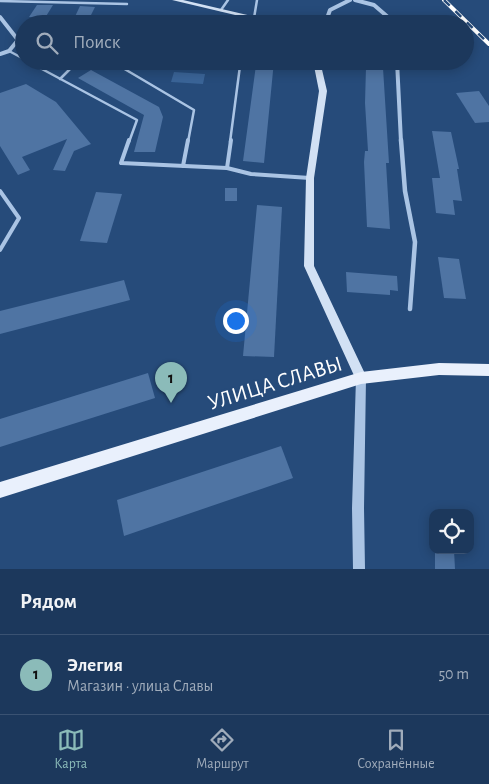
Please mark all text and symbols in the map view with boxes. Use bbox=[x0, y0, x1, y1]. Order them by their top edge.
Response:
search box bbox=[15, 15, 474, 70]
icon: search bbox=[33, 29, 61, 57]
text: Поиск bbox=[73, 33, 120, 52]
your location bbox=[223, 308, 249, 334]
street label: УЛИЦА СЛАВЫ bbox=[205, 352, 345, 414]
pin: 1 bbox=[155, 362, 187, 403]
map controls bbox=[429, 509, 474, 554]
button: locate bbox=[429, 509, 474, 554]
text: Рядом bbox=[20, 591, 77, 612]
text: Элегия bbox=[67, 656, 123, 675]
text: 1 bbox=[33, 666, 39, 682]
text: 50 m bbox=[438, 666, 469, 682]
text: Магазин · улица Славы bbox=[67, 678, 213, 694]
tab: Карта bbox=[54, 726, 87, 773]
tab: Маршрут bbox=[196, 726, 249, 773]
tab: Сохранённые bbox=[357, 726, 435, 773]

